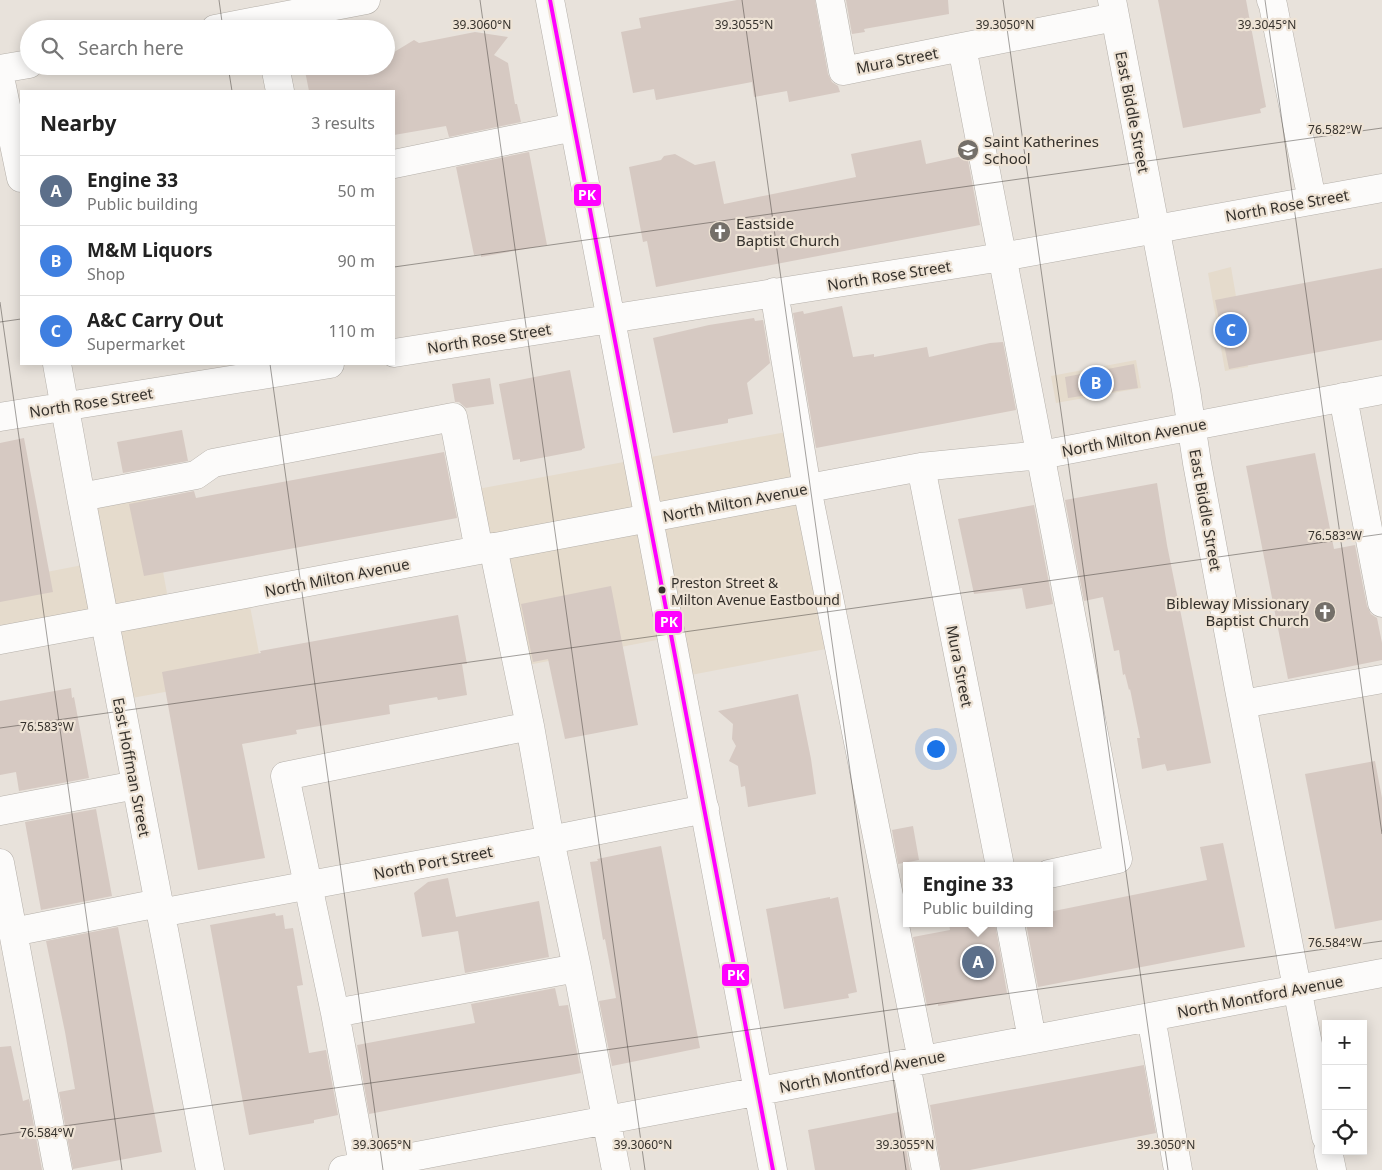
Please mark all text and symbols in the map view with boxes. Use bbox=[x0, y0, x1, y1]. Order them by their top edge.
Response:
text: 39.3060°N bbox=[453, 16, 511, 33]
text: 39.3055°N bbox=[715, 16, 773, 33]
text: 39.3050°N bbox=[976, 16, 1034, 33]
text: 39.3045°N bbox=[1238, 16, 1296, 33]
search box bbox=[20, 20, 395, 75]
icon: search bbox=[38, 34, 66, 62]
text: Search here bbox=[78, 35, 184, 61]
street label: Mura Street bbox=[854, 42, 940, 78]
street label: East Biddle Street bbox=[1111, 50, 1155, 175]
text: Nearby bbox=[40, 109, 116, 137]
text: 3 results bbox=[311, 112, 375, 134]
text: 76.582°W bbox=[1308, 121, 1362, 138]
place label: Saint Katherines School bbox=[984, 131, 1099, 168]
school or university icon: Saint Katherines School bbox=[956, 138, 980, 162]
text: Engine 33 bbox=[87, 167, 178, 193]
text: A bbox=[50, 180, 62, 202]
text: 50 m bbox=[338, 180, 375, 202]
line badge: PK bbox=[573, 183, 602, 207]
street label: North Rose Street bbox=[1224, 184, 1351, 226]
text: PK bbox=[578, 185, 597, 204]
text: Public building bbox=[87, 193, 198, 215]
place label: Eastside Baptist Church bbox=[736, 213, 840, 250]
church icon: Eastside Baptist Church bbox=[708, 220, 732, 244]
text: M&M Liquors bbox=[87, 237, 213, 263]
text: B bbox=[51, 250, 61, 272]
text: 90 m bbox=[338, 250, 375, 272]
street label: North Rose Street bbox=[826, 255, 953, 295]
text: Shop bbox=[87, 263, 125, 285]
text: A&C Carry Out bbox=[87, 307, 224, 333]
pin: C bbox=[1215, 311, 1247, 349]
street label: North Rose Street bbox=[426, 318, 553, 358]
text: C bbox=[51, 320, 61, 342]
text: 110 m bbox=[328, 320, 375, 342]
text: Supermarket bbox=[87, 333, 185, 355]
pin: B bbox=[1080, 364, 1112, 402]
street label: North Rose Street bbox=[28, 382, 155, 422]
street label: North Milton Avenue bbox=[1060, 413, 1208, 461]
street label: East Biddle Street bbox=[1185, 447, 1227, 573]
street label: North Milton Avenue bbox=[661, 478, 809, 526]
text: 76.583°W bbox=[1308, 527, 1362, 544]
street label: North Milton Avenue bbox=[263, 553, 411, 601]
place label: Preston Street & Milton Avenue Eastbound bbox=[671, 573, 840, 609]
marker: Preston Street & Milton Avenue Eastbound bbox=[657, 585, 667, 595]
place label: Bibleway Missionary Baptist Church bbox=[1166, 593, 1309, 630]
church icon: Bibleway Missionary Baptist Church bbox=[1313, 600, 1337, 624]
line badge: PK bbox=[654, 610, 683, 634]
text: PK bbox=[660, 612, 679, 631]
street label: Mura Street bbox=[942, 623, 978, 709]
street label: East Hoffman Street bbox=[109, 696, 155, 839]
text: 76.583°W bbox=[20, 718, 74, 735]
your location bbox=[923, 736, 949, 762]
street label: North Port Street bbox=[372, 841, 495, 883]
popup bbox=[903, 862, 1053, 927]
text: Engine 33 bbox=[922, 871, 1013, 897]
text: Public building bbox=[922, 897, 1034, 919]
text: 76.584°W bbox=[1308, 934, 1362, 951]
pin: A bbox=[962, 943, 994, 981]
line badge: PK bbox=[721, 963, 750, 987]
text: PK bbox=[727, 965, 746, 984]
street label: North Montford Avenue bbox=[1175, 970, 1345, 1022]
map controls bbox=[1322, 1020, 1367, 1155]
button: + bbox=[1322, 1020, 1367, 1065]
street label: North Montford Avenue bbox=[777, 1045, 947, 1097]
button: − bbox=[1322, 1065, 1367, 1110]
button: locate bbox=[1322, 1110, 1367, 1155]
text: 76.584°W bbox=[20, 1124, 74, 1141]
text: 39.3065°N bbox=[353, 1136, 411, 1153]
text: 39.3060°N bbox=[614, 1136, 672, 1153]
text: 39.3055°N bbox=[876, 1136, 934, 1153]
text: 39.3050°N bbox=[1137, 1136, 1195, 1153]

